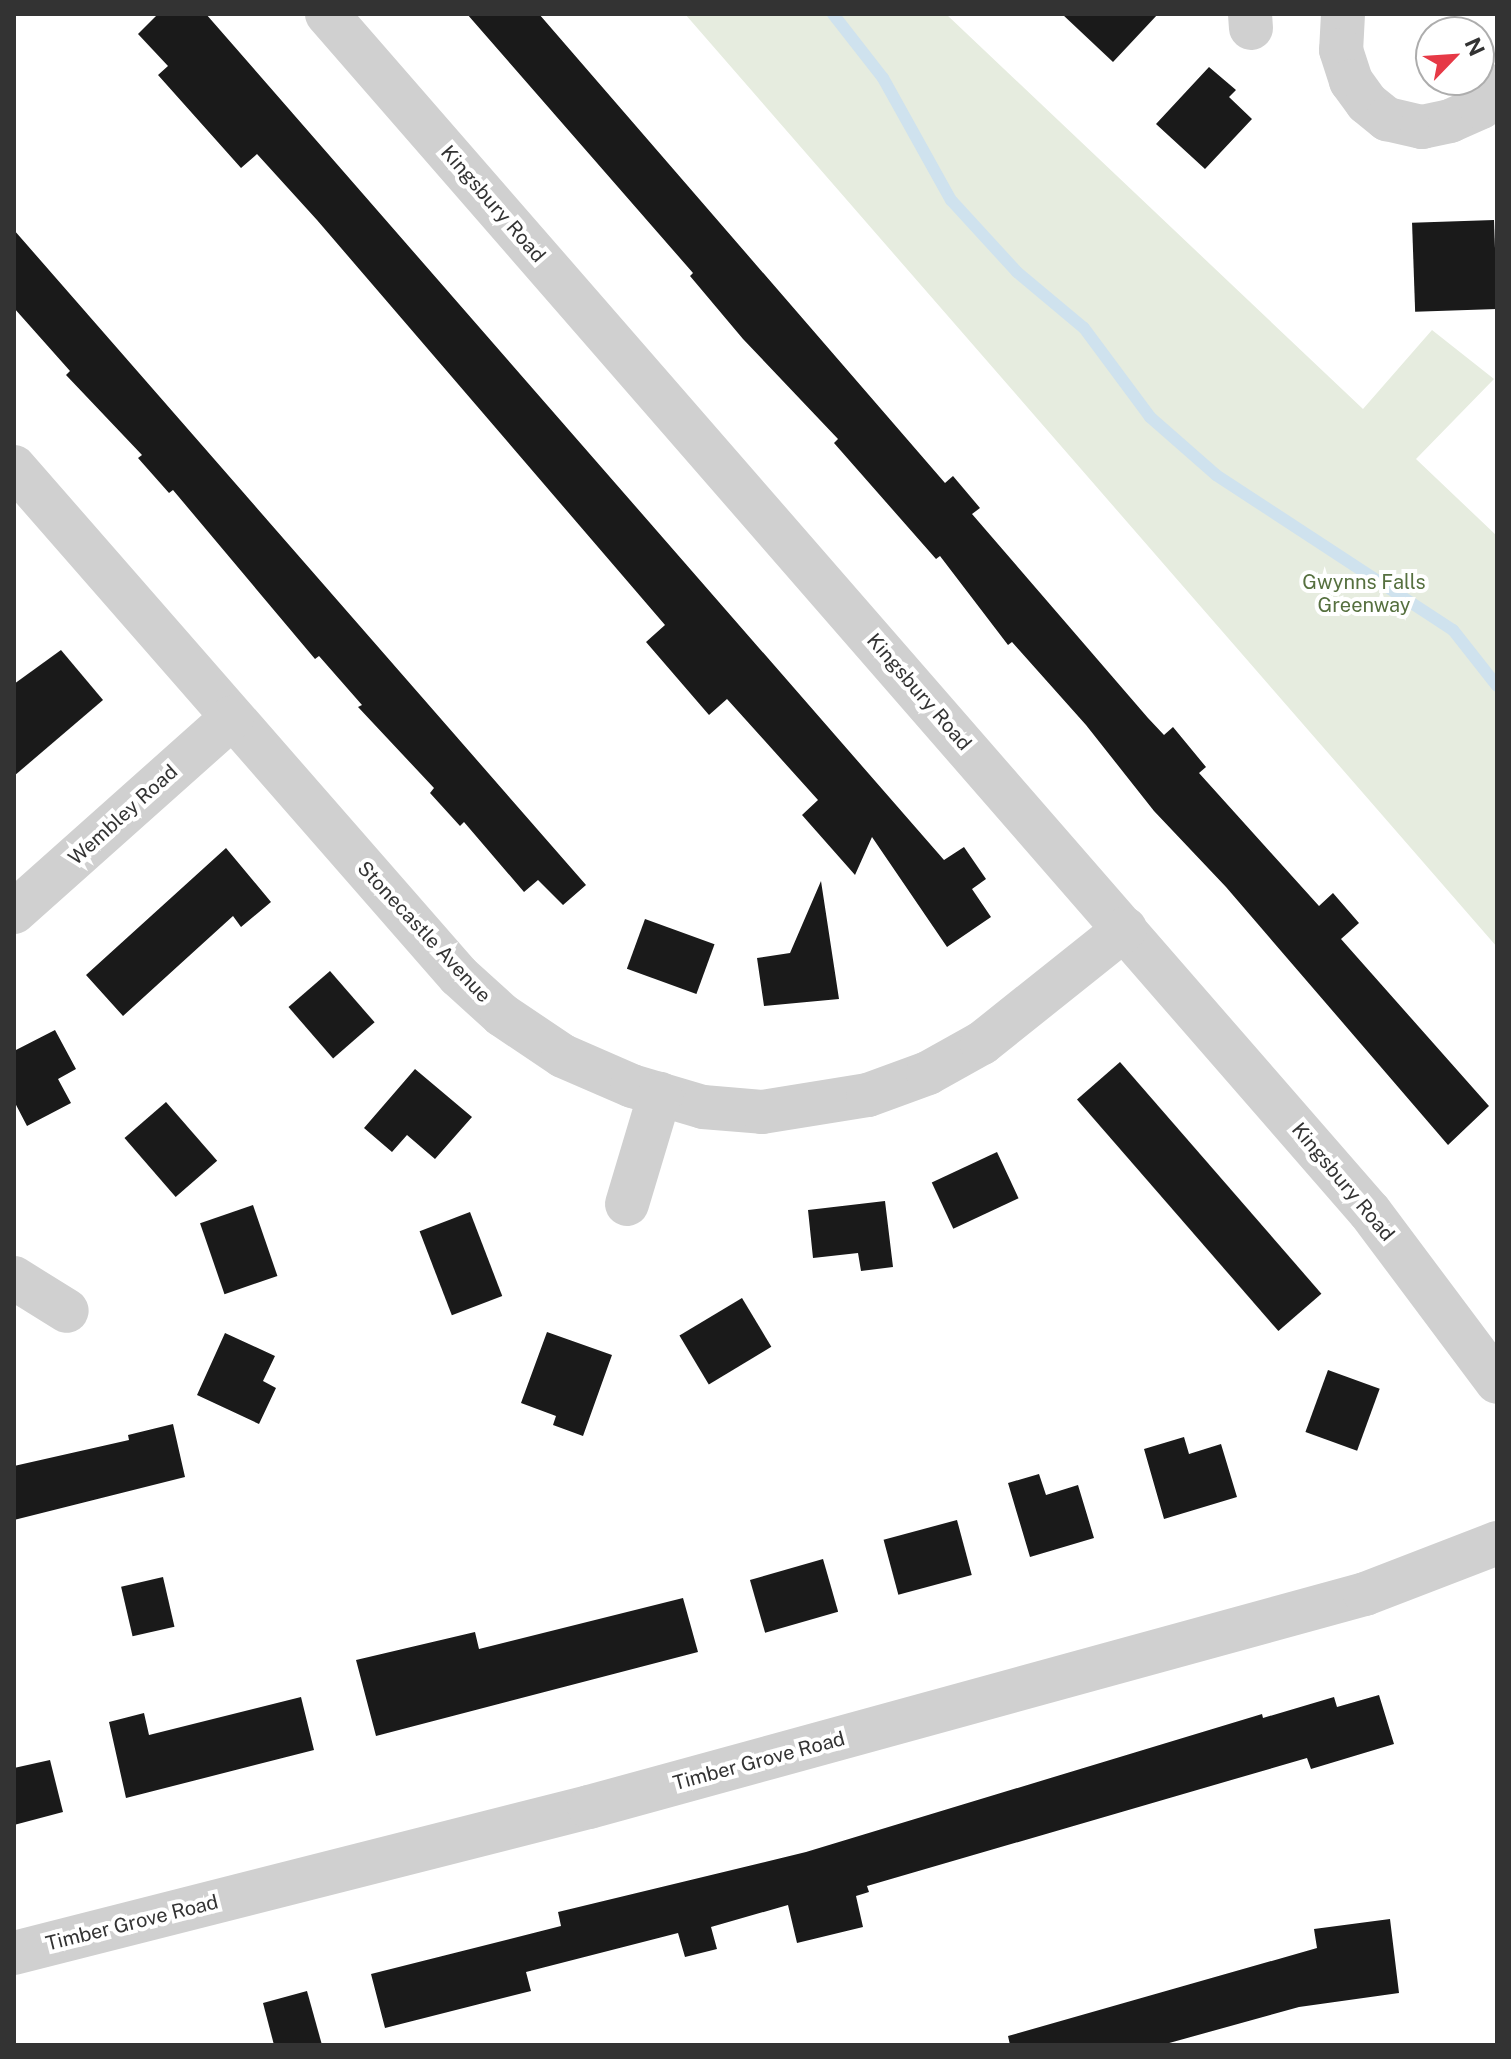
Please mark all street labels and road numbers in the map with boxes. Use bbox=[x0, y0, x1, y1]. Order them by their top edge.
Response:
street label: Kingsbury Road bbox=[436, 141, 550, 267]
street label: Kingsbury Road bbox=[862, 629, 976, 755]
street label: Wembley Road bbox=[64, 760, 182, 870]
street label: Stonecastle Avenue bbox=[352, 856, 496, 1008]
street label: Kingsbury Road bbox=[1287, 1118, 1399, 1246]
street label: Timber Grove Road bbox=[670, 1726, 848, 1796]
street label: Timber Grove Road bbox=[43, 1890, 221, 1956]

